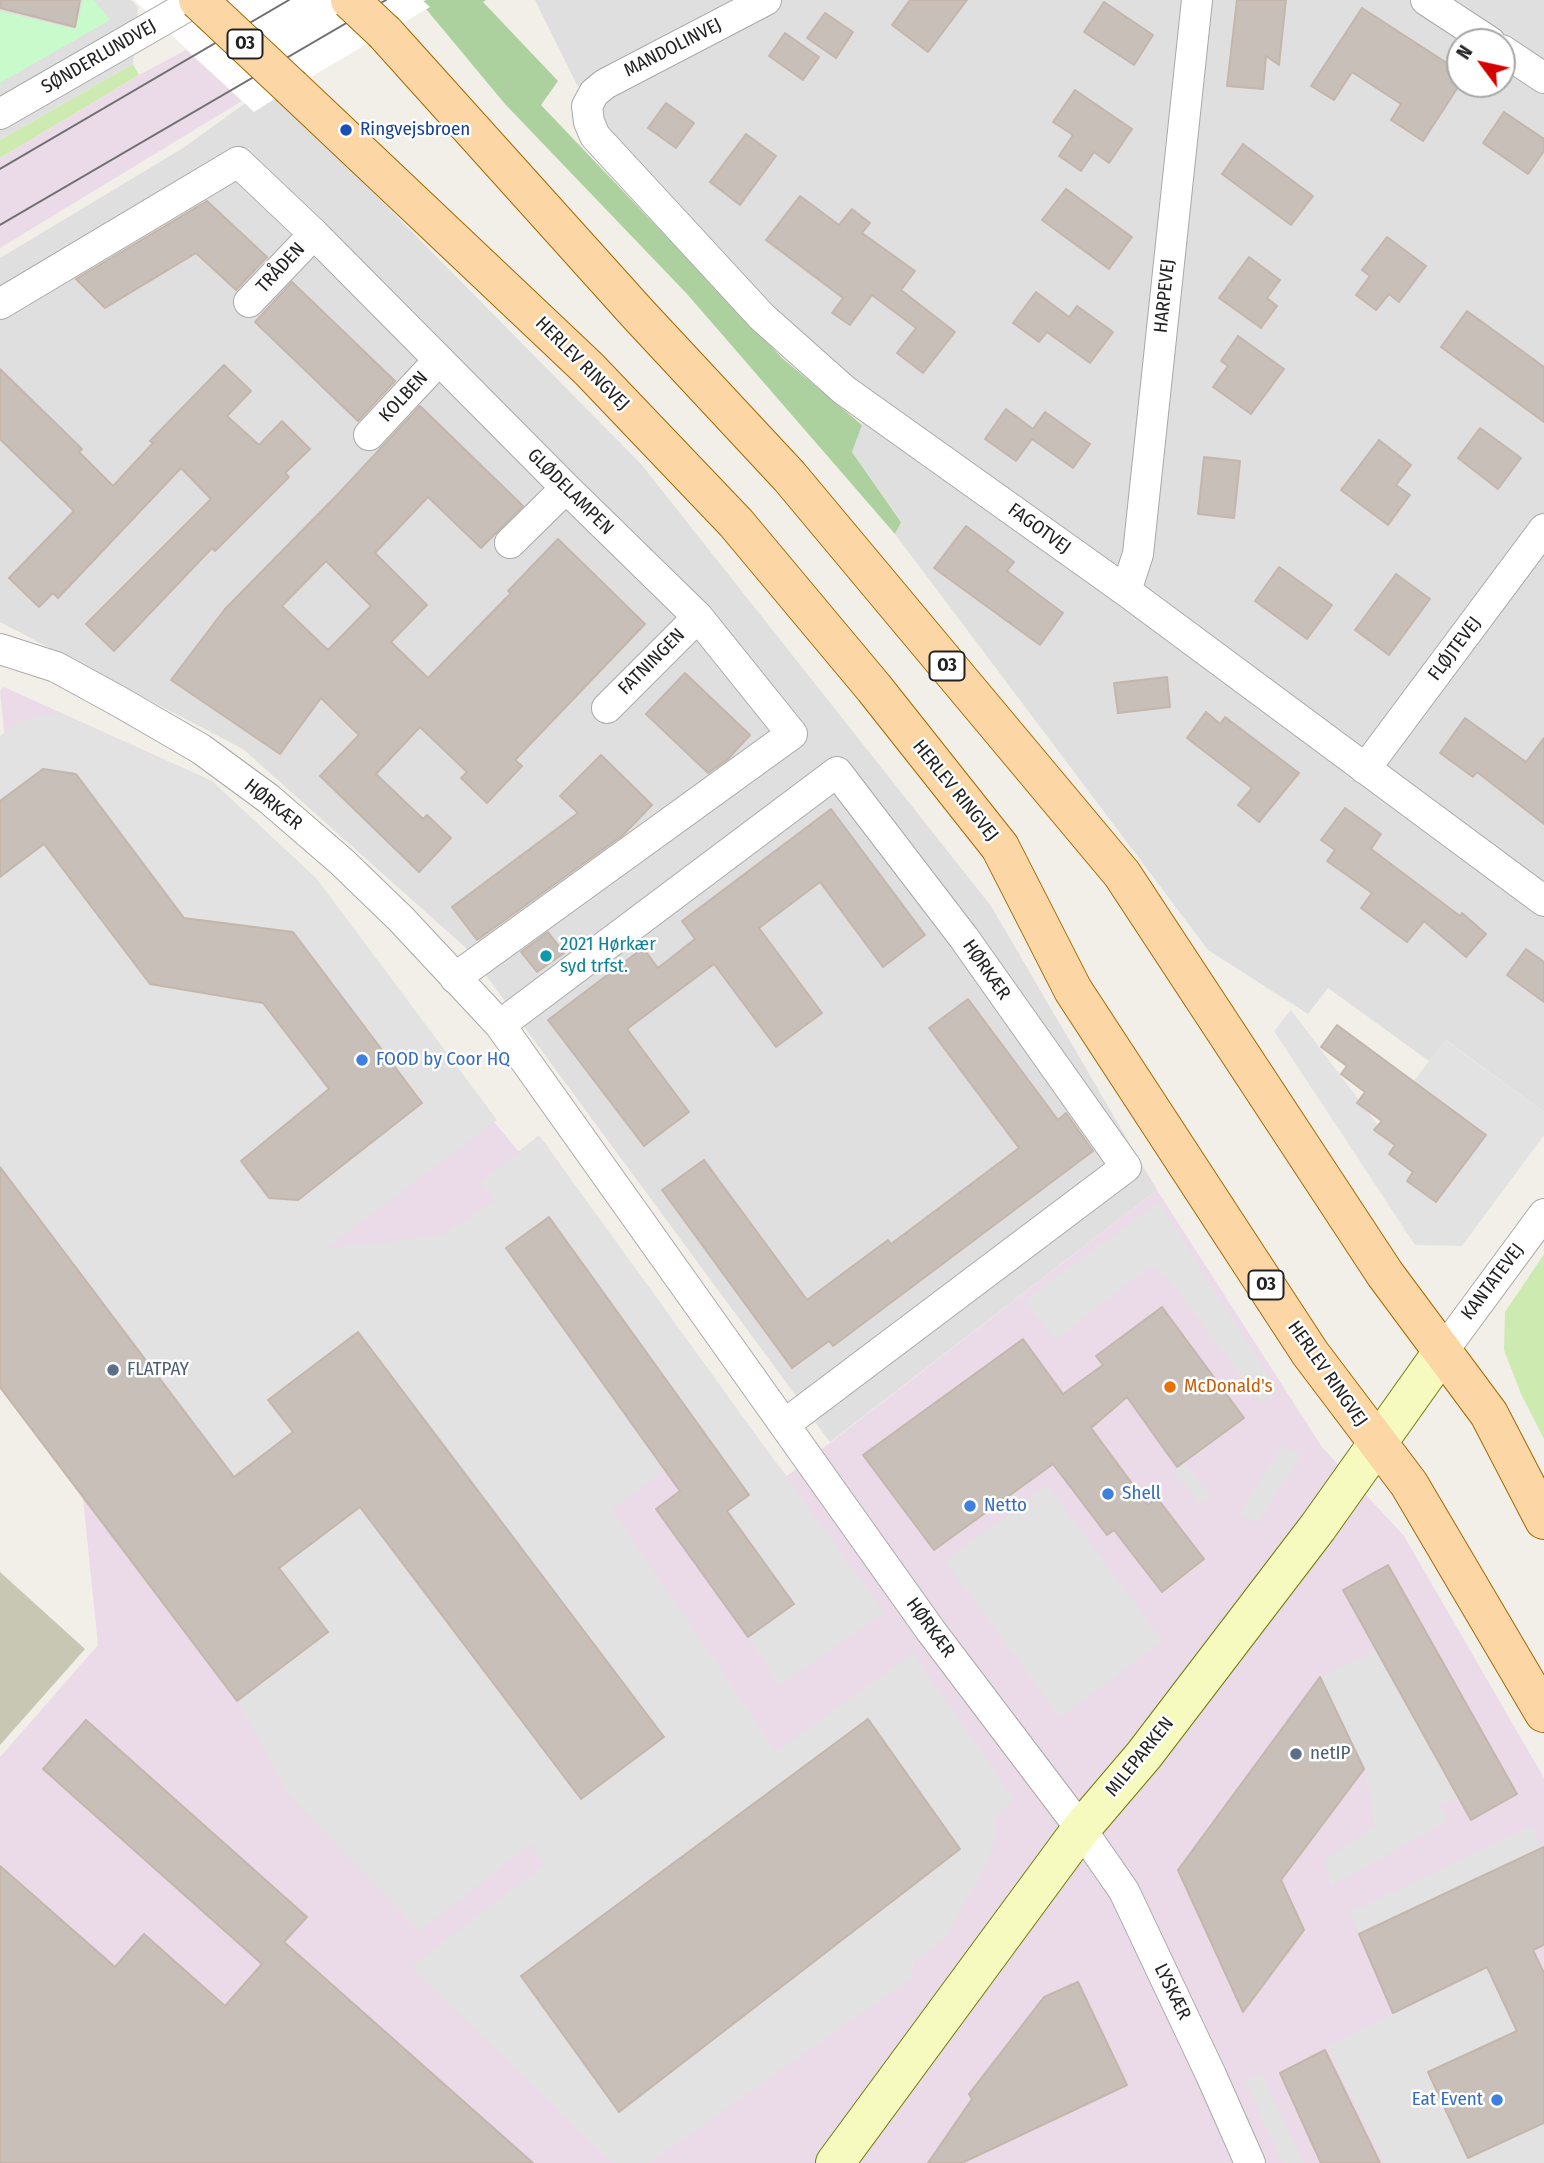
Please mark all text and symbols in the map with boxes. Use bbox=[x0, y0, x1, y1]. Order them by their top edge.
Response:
street label: MANDOLINVEJ bbox=[620, 14, 726, 82]
street label: SØNDERLUNDVEJ bbox=[38, 15, 160, 99]
north arrow bbox=[1446, 28, 1516, 98]
road number: O3 bbox=[228, 29, 262, 58]
text: N bbox=[1452, 41, 1477, 63]
place label: Ringvejsbroen bbox=[360, 119, 470, 141]
marker: Ringvejsbroen bbox=[338, 122, 354, 138]
street label: TRÅDEN bbox=[252, 238, 310, 298]
street label: HARPEVEJ bbox=[1150, 258, 1180, 334]
street label: HERLEV RINGVEJ bbox=[530, 312, 634, 416]
street label: KOLBEN bbox=[375, 367, 433, 427]
street label: GLØDELAMPEN bbox=[522, 444, 618, 540]
street label: FAGOTVEJ bbox=[1003, 499, 1075, 559]
street label: FLØJTEVEJ bbox=[1424, 613, 1486, 685]
street label: FATNINGEN bbox=[614, 624, 690, 700]
road number: O3 bbox=[930, 652, 964, 680]
street label: HERLEV RINGVEJ bbox=[907, 736, 1003, 846]
street label: HØRKÆR bbox=[239, 775, 307, 835]
place label: 2021 Hørkær syd trfst. bbox=[560, 934, 656, 978]
street label: HØRKÆR bbox=[957, 936, 1015, 1004]
marker: 2021 Hørkær syd trfst. bbox=[538, 948, 554, 964]
place label: FOOD by Coor HQ bbox=[376, 1049, 510, 1071]
marker: FOOD by Coor HQ bbox=[354, 1052, 370, 1068]
street label: KANTATEVEJ bbox=[1457, 1239, 1529, 1325]
road number: O3 bbox=[1248, 1270, 1284, 1300]
street label: HERLEV RINGVEJ bbox=[1282, 1317, 1372, 1431]
place label: FLATPAY bbox=[127, 1359, 189, 1381]
marker: FLATPAY bbox=[105, 1362, 121, 1378]
place label: McDonald's bbox=[1184, 1376, 1273, 1398]
marker: McDonald's bbox=[1162, 1379, 1178, 1395]
place label: Shell bbox=[1122, 1483, 1161, 1505]
marker: Shell bbox=[1100, 1486, 1116, 1502]
place label: Netto bbox=[984, 1495, 1027, 1517]
marker: Netto bbox=[962, 1498, 978, 1514]
street label: HØRKÆR bbox=[901, 1594, 959, 1662]
street label: MILEPARKEN bbox=[1101, 1713, 1179, 1801]
place label: netIP bbox=[1310, 1743, 1351, 1765]
marker: netIP bbox=[1288, 1746, 1304, 1762]
street label: LYSKÆR bbox=[1149, 1960, 1195, 2024]
place label: Eat Event bbox=[1412, 2089, 1483, 2111]
marker: Eat Event bbox=[1489, 2092, 1505, 2108]

